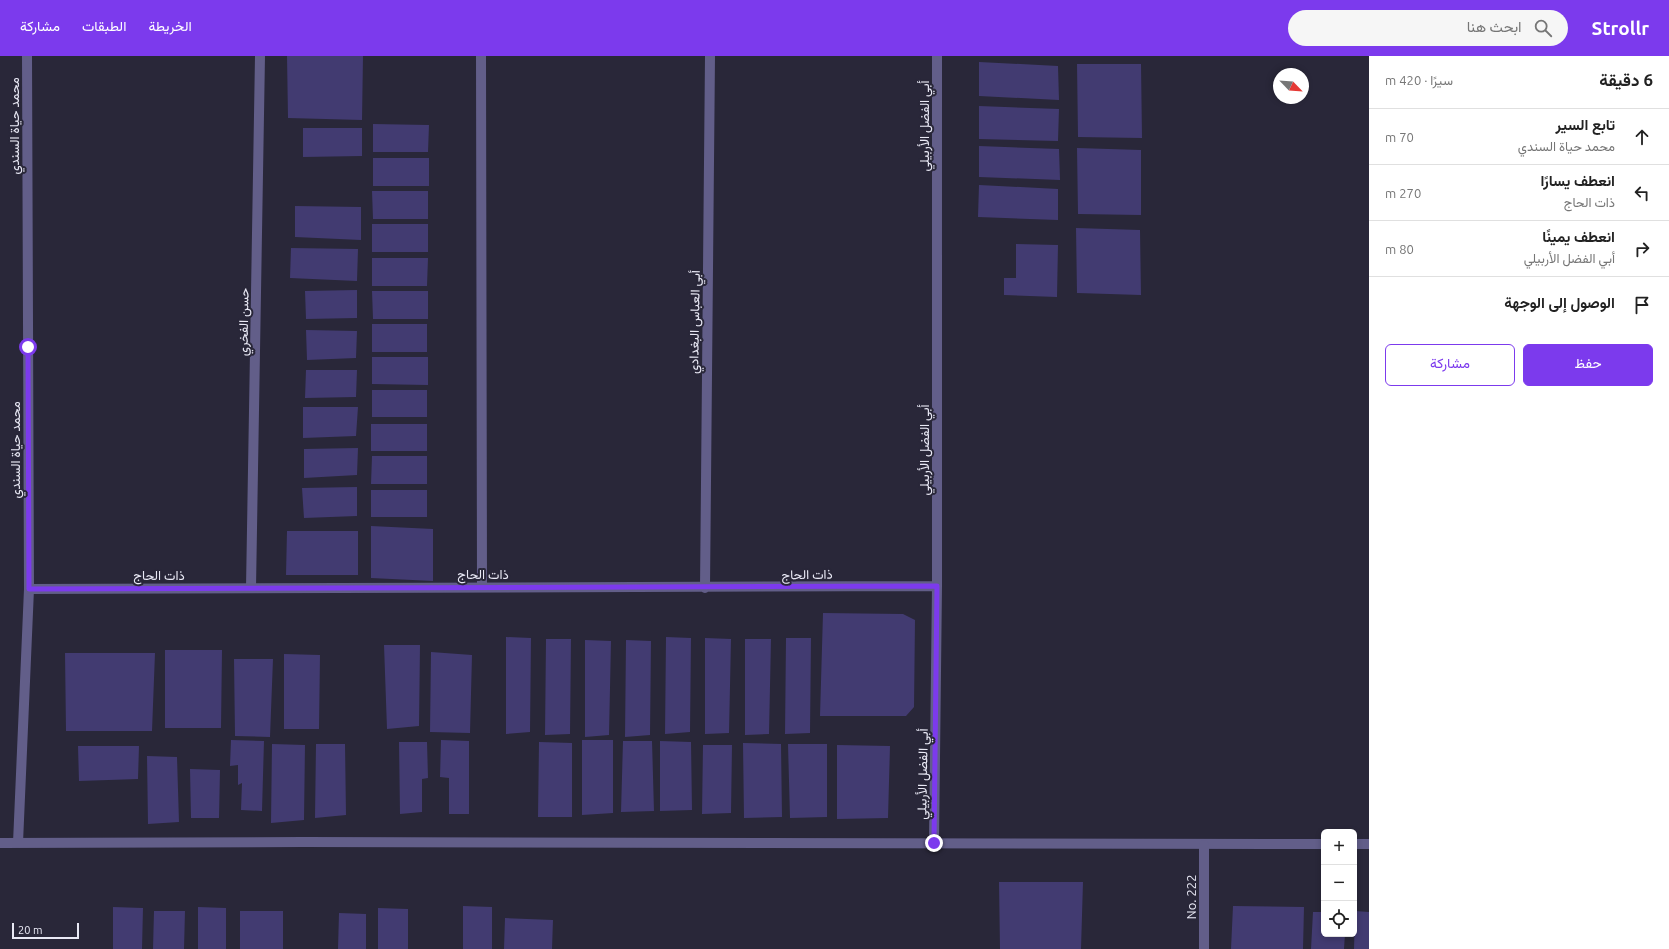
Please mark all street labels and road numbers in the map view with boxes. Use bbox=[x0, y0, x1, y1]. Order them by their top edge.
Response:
street label: محمد حياة السندي bbox=[7, 77, 25, 175]
street label: أبي الفضل الأربيلي bbox=[917, 80, 935, 172]
street label: أبي العباس البغدادي bbox=[686, 270, 706, 374]
street label: حسن الفخري bbox=[235, 287, 255, 356]
street label: محمد حياة السندي bbox=[8, 401, 26, 499]
street label: أبي الفضل الأربيلي bbox=[917, 404, 935, 496]
street label: ذات الحاج bbox=[457, 567, 509, 584]
street label: ذات الحاج bbox=[781, 567, 833, 584]
street label: ذات الحاج bbox=[133, 568, 185, 585]
street label: أبي الفضل الأربيلي bbox=[914, 728, 934, 820]
street label: No. 222 bbox=[1184, 874, 1198, 920]

